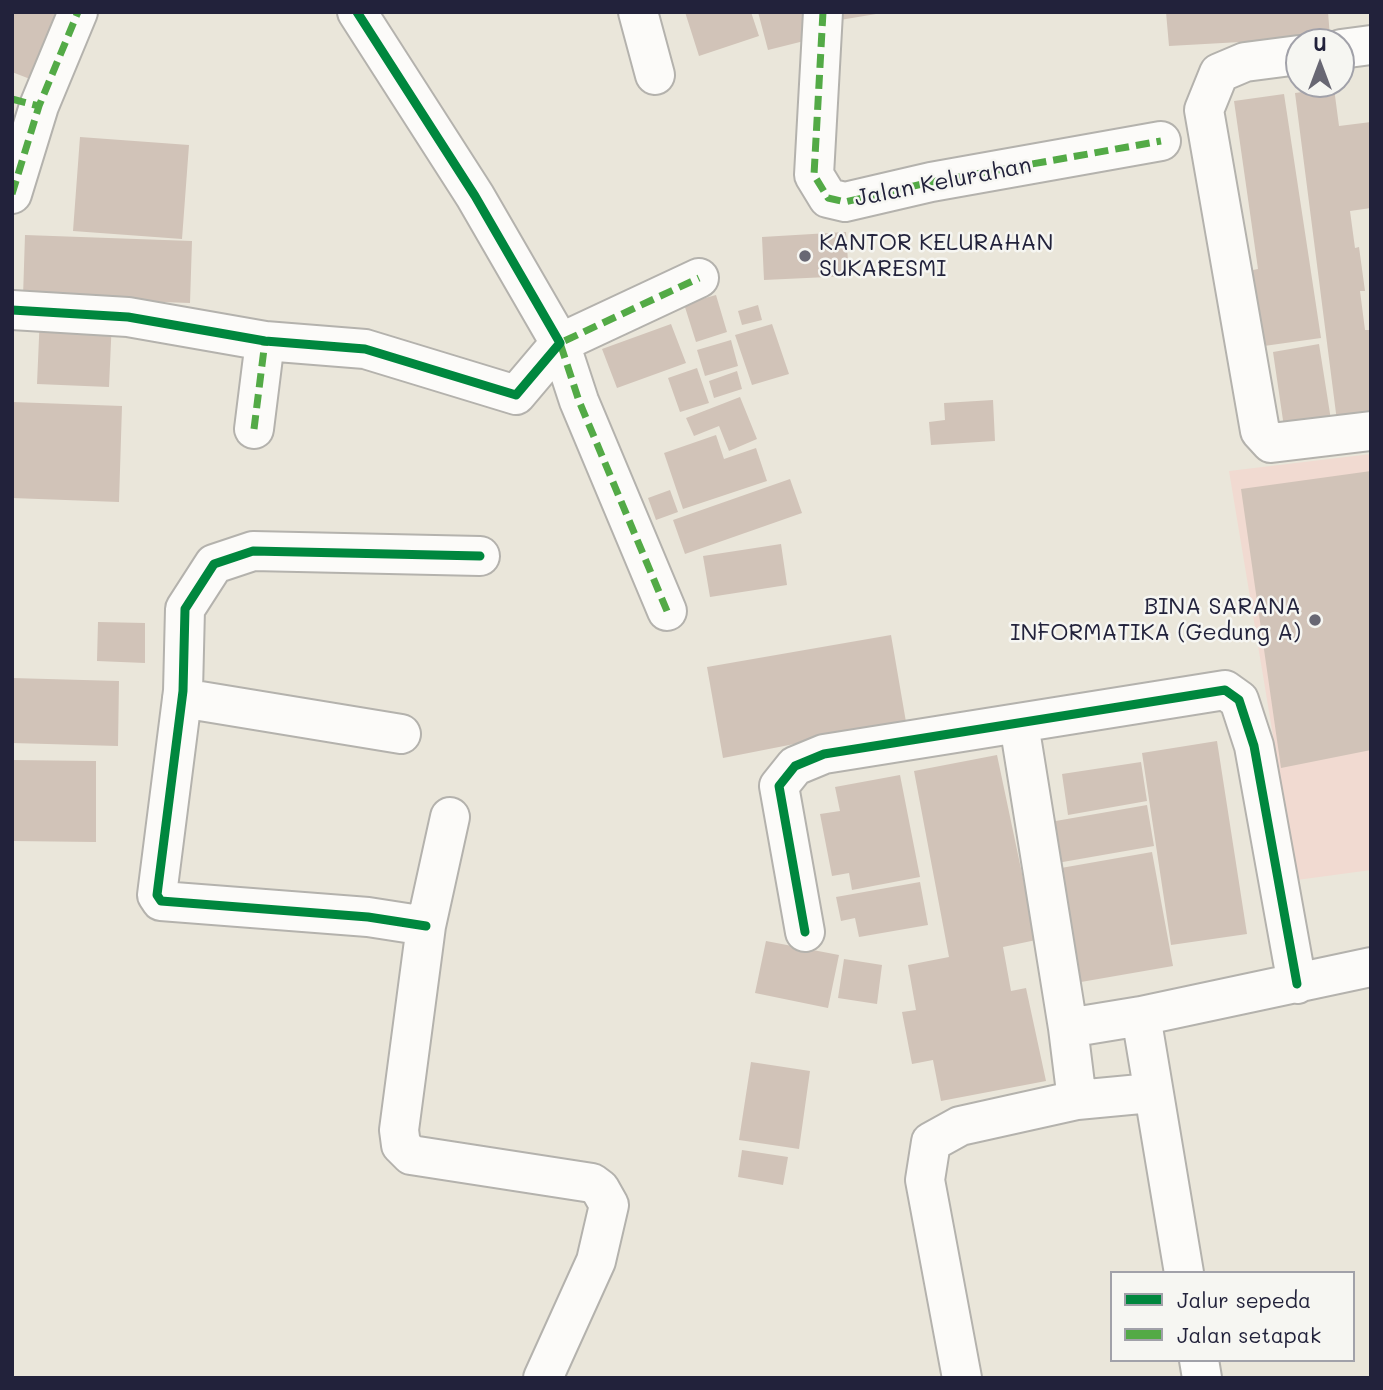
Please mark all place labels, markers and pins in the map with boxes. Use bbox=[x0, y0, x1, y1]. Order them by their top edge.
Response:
place label: KANTOR KELURAHAN SUKARESMI bbox=[819, 229, 1054, 283]
marker: KANTOR KELURAHAN SUKARESMI bbox=[797, 248, 813, 264]
place label: BINA SARANA INFORMATIKA (Gedung A) bbox=[1010, 593, 1301, 647]
marker: BINA SARANA INFORMATIKA (Gedung A) bbox=[1307, 612, 1323, 628]

